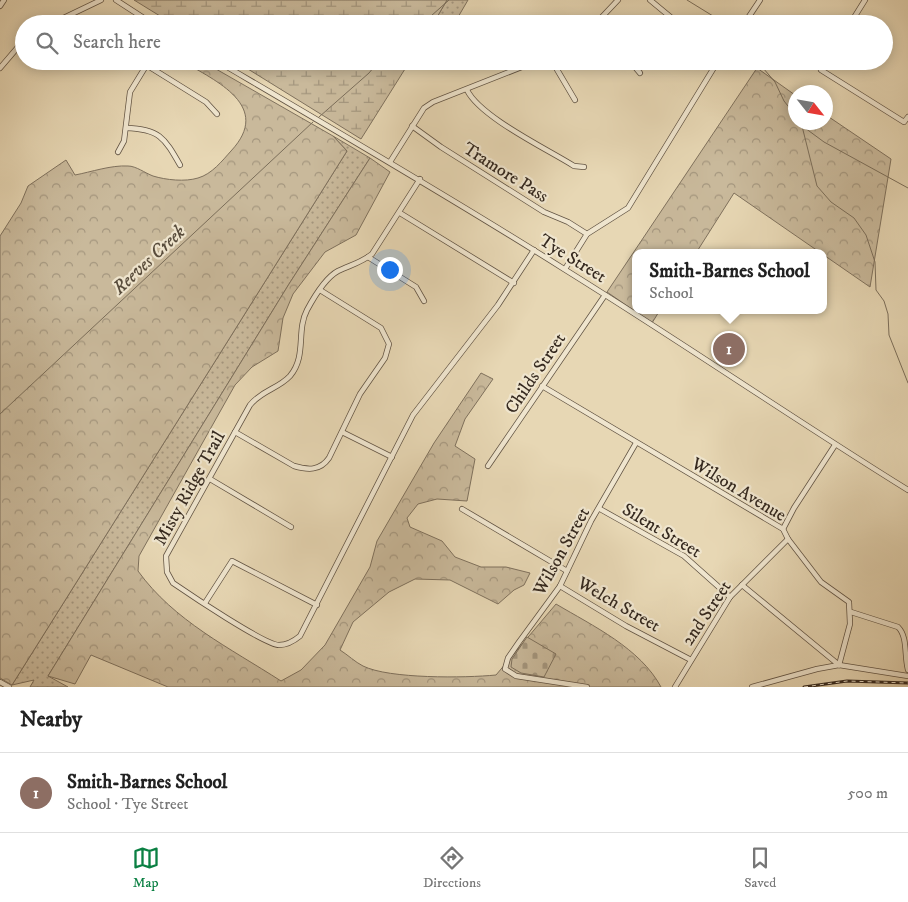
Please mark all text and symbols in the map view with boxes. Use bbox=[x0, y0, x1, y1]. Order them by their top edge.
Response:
search box bbox=[15, 15, 893, 70]
icon: search bbox=[33, 29, 61, 57]
text: Search here bbox=[73, 31, 161, 54]
north arrow bbox=[788, 85, 833, 130]
street label: Tramore Pass bbox=[459, 138, 552, 208]
water label: Reeves Creek bbox=[107, 221, 190, 300]
street label: Tye Street bbox=[535, 230, 610, 288]
popup bbox=[632, 249, 827, 314]
your location bbox=[377, 257, 403, 283]
text: Smith-Barnes School bbox=[649, 260, 810, 283]
text: School bbox=[649, 283, 693, 303]
street label: Childs Street bbox=[501, 329, 571, 418]
pin: 1 bbox=[713, 330, 745, 368]
street label: Misty Ridge Trail bbox=[149, 427, 231, 549]
street label: Wilson Avenue bbox=[686, 452, 790, 527]
street label: Silent Street bbox=[618, 499, 705, 563]
street label: Wilson Street bbox=[528, 503, 595, 600]
street label: Welch Street bbox=[572, 572, 664, 638]
street label: 2nd Street bbox=[677, 577, 737, 650]
text: Nearby bbox=[20, 707, 82, 733]
text: Smith-Barnes School bbox=[67, 771, 227, 794]
text: 1 bbox=[33, 783, 39, 803]
text: 500 m bbox=[847, 783, 888, 803]
text: School · Tye Street bbox=[67, 794, 188, 814]
tab: Map bbox=[132, 844, 160, 892]
tab: Directions bbox=[423, 844, 481, 892]
tab: Saved bbox=[744, 844, 776, 892]

